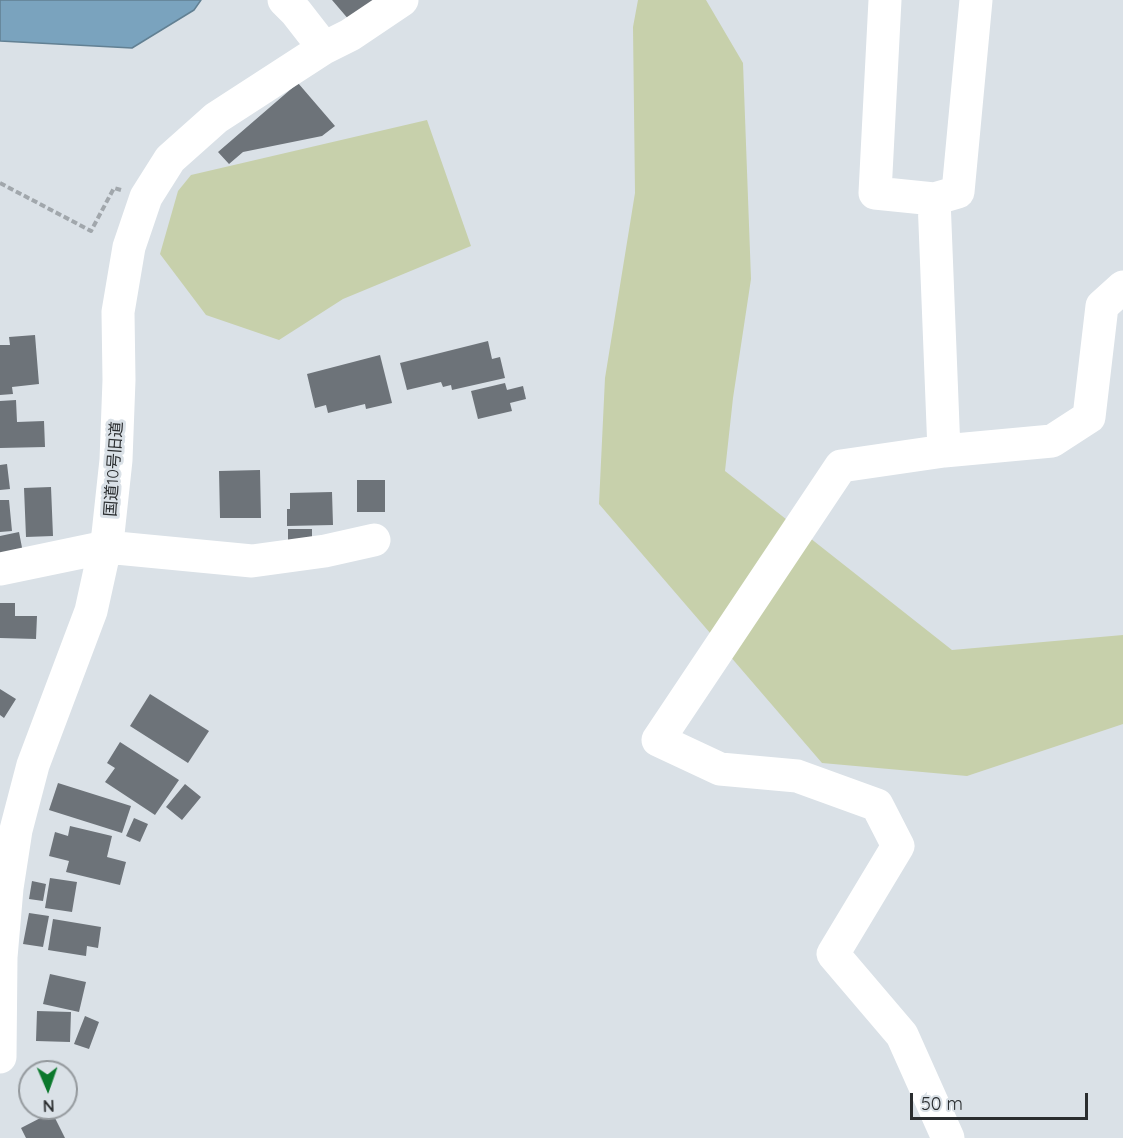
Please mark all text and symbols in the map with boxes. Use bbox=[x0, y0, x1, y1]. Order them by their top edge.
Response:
street label: 国道10号旧道 bbox=[101, 421, 127, 517]
north arrow bbox=[18, 1060, 78, 1120]
scale bar bbox=[913, 1081, 1092, 1119]
text: 50 m bbox=[921, 1092, 963, 1115]
text: N bbox=[42, 1096, 55, 1116]

